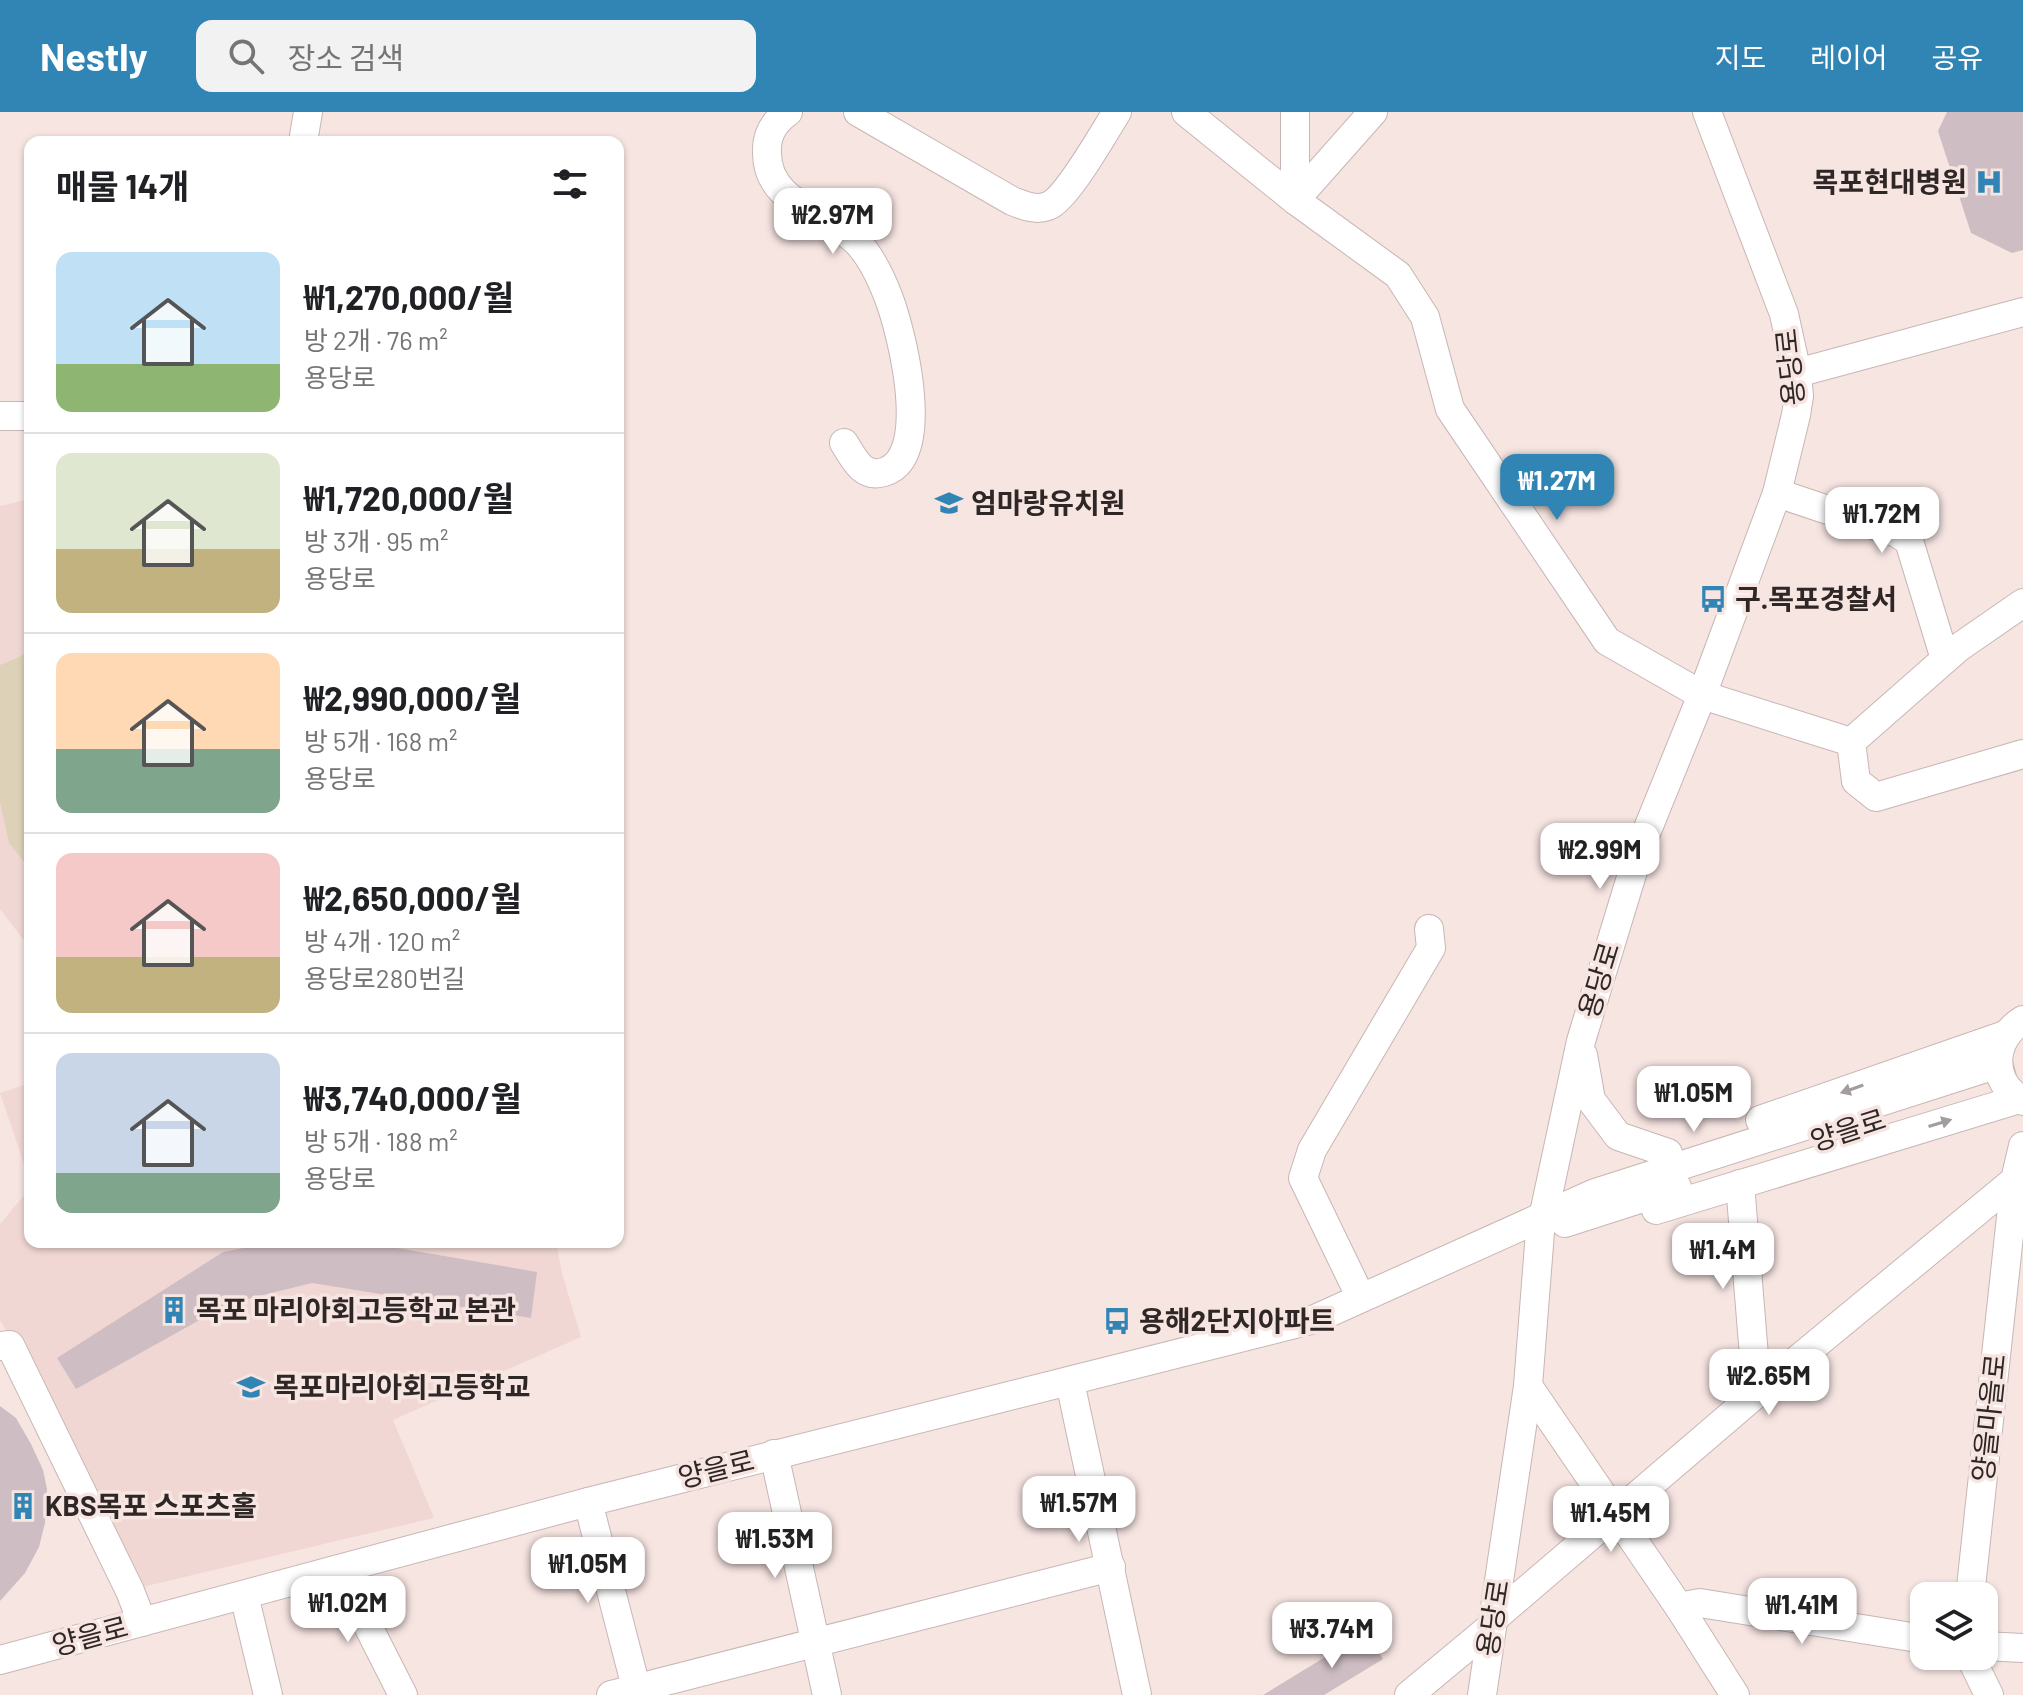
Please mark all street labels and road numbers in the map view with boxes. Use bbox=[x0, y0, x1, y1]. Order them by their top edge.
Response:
street label: 용당로 bbox=[1768, 327, 1810, 407]
street label: 용당로 bbox=[1570, 938, 1626, 1022]
street label: 양을로 bbox=[1806, 1101, 1890, 1157]
street label: 양을마을로 bbox=[1964, 1352, 2012, 1484]
street label: 양을로 bbox=[674, 1442, 757, 1494]
street label: 용당로 bbox=[1469, 1577, 1515, 1659]
street label: 양을로 bbox=[48, 1609, 131, 1661]

